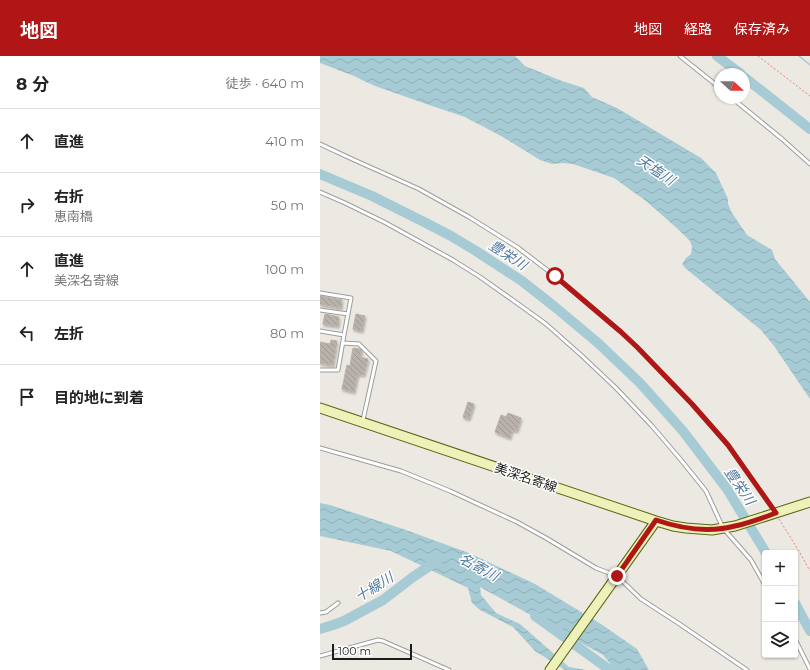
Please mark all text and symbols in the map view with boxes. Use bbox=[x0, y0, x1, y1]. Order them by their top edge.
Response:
text: 地図 bbox=[20, 19, 58, 42]
text: 地図 bbox=[634, 20, 662, 38]
text: 経路 bbox=[684, 20, 712, 38]
text: 保存済み bbox=[734, 20, 790, 38]
north arrow bbox=[714, 68, 750, 104]
text: 8 分 bbox=[16, 74, 49, 94]
text: 徒歩 · 640 m bbox=[226, 75, 304, 91]
icon: ahead bbox=[16, 130, 38, 152]
text: 直進 bbox=[54, 132, 84, 151]
text: 410 m bbox=[265, 133, 304, 149]
water label: 天塩川 bbox=[634, 151, 680, 190]
text: 右折 bbox=[54, 187, 84, 206]
icon: right bbox=[16, 194, 38, 216]
text: 50 m bbox=[271, 197, 304, 213]
text: 恵南橋 bbox=[54, 208, 93, 224]
water label: 豊栄川 bbox=[485, 236, 532, 275]
text: 直進 bbox=[54, 251, 84, 270]
icon: ahead bbox=[16, 258, 38, 280]
text: 100 m bbox=[265, 261, 304, 277]
route start bbox=[546, 267, 564, 285]
text: 美深名寄線 bbox=[54, 272, 119, 288]
icon: left bbox=[16, 322, 38, 344]
text: 左折 bbox=[54, 324, 84, 343]
text: 80 m bbox=[270, 325, 304, 341]
icon: arrive bbox=[16, 386, 38, 408]
text: 目的地に到着 bbox=[54, 388, 144, 407]
street label: 美深名寄線 bbox=[493, 459, 559, 495]
water label: 豊栄川 bbox=[721, 464, 760, 510]
water label: 名寄川 bbox=[456, 549, 504, 586]
map controls bbox=[762, 550, 798, 658]
button: + bbox=[762, 550, 798, 586]
water label: 十線川 bbox=[351, 567, 398, 606]
route end bbox=[608, 567, 626, 585]
button: − bbox=[762, 586, 798, 622]
button: layers bbox=[762, 622, 798, 658]
scale bar bbox=[332, 642, 412, 661]
text: 100 m bbox=[338, 644, 371, 658]

